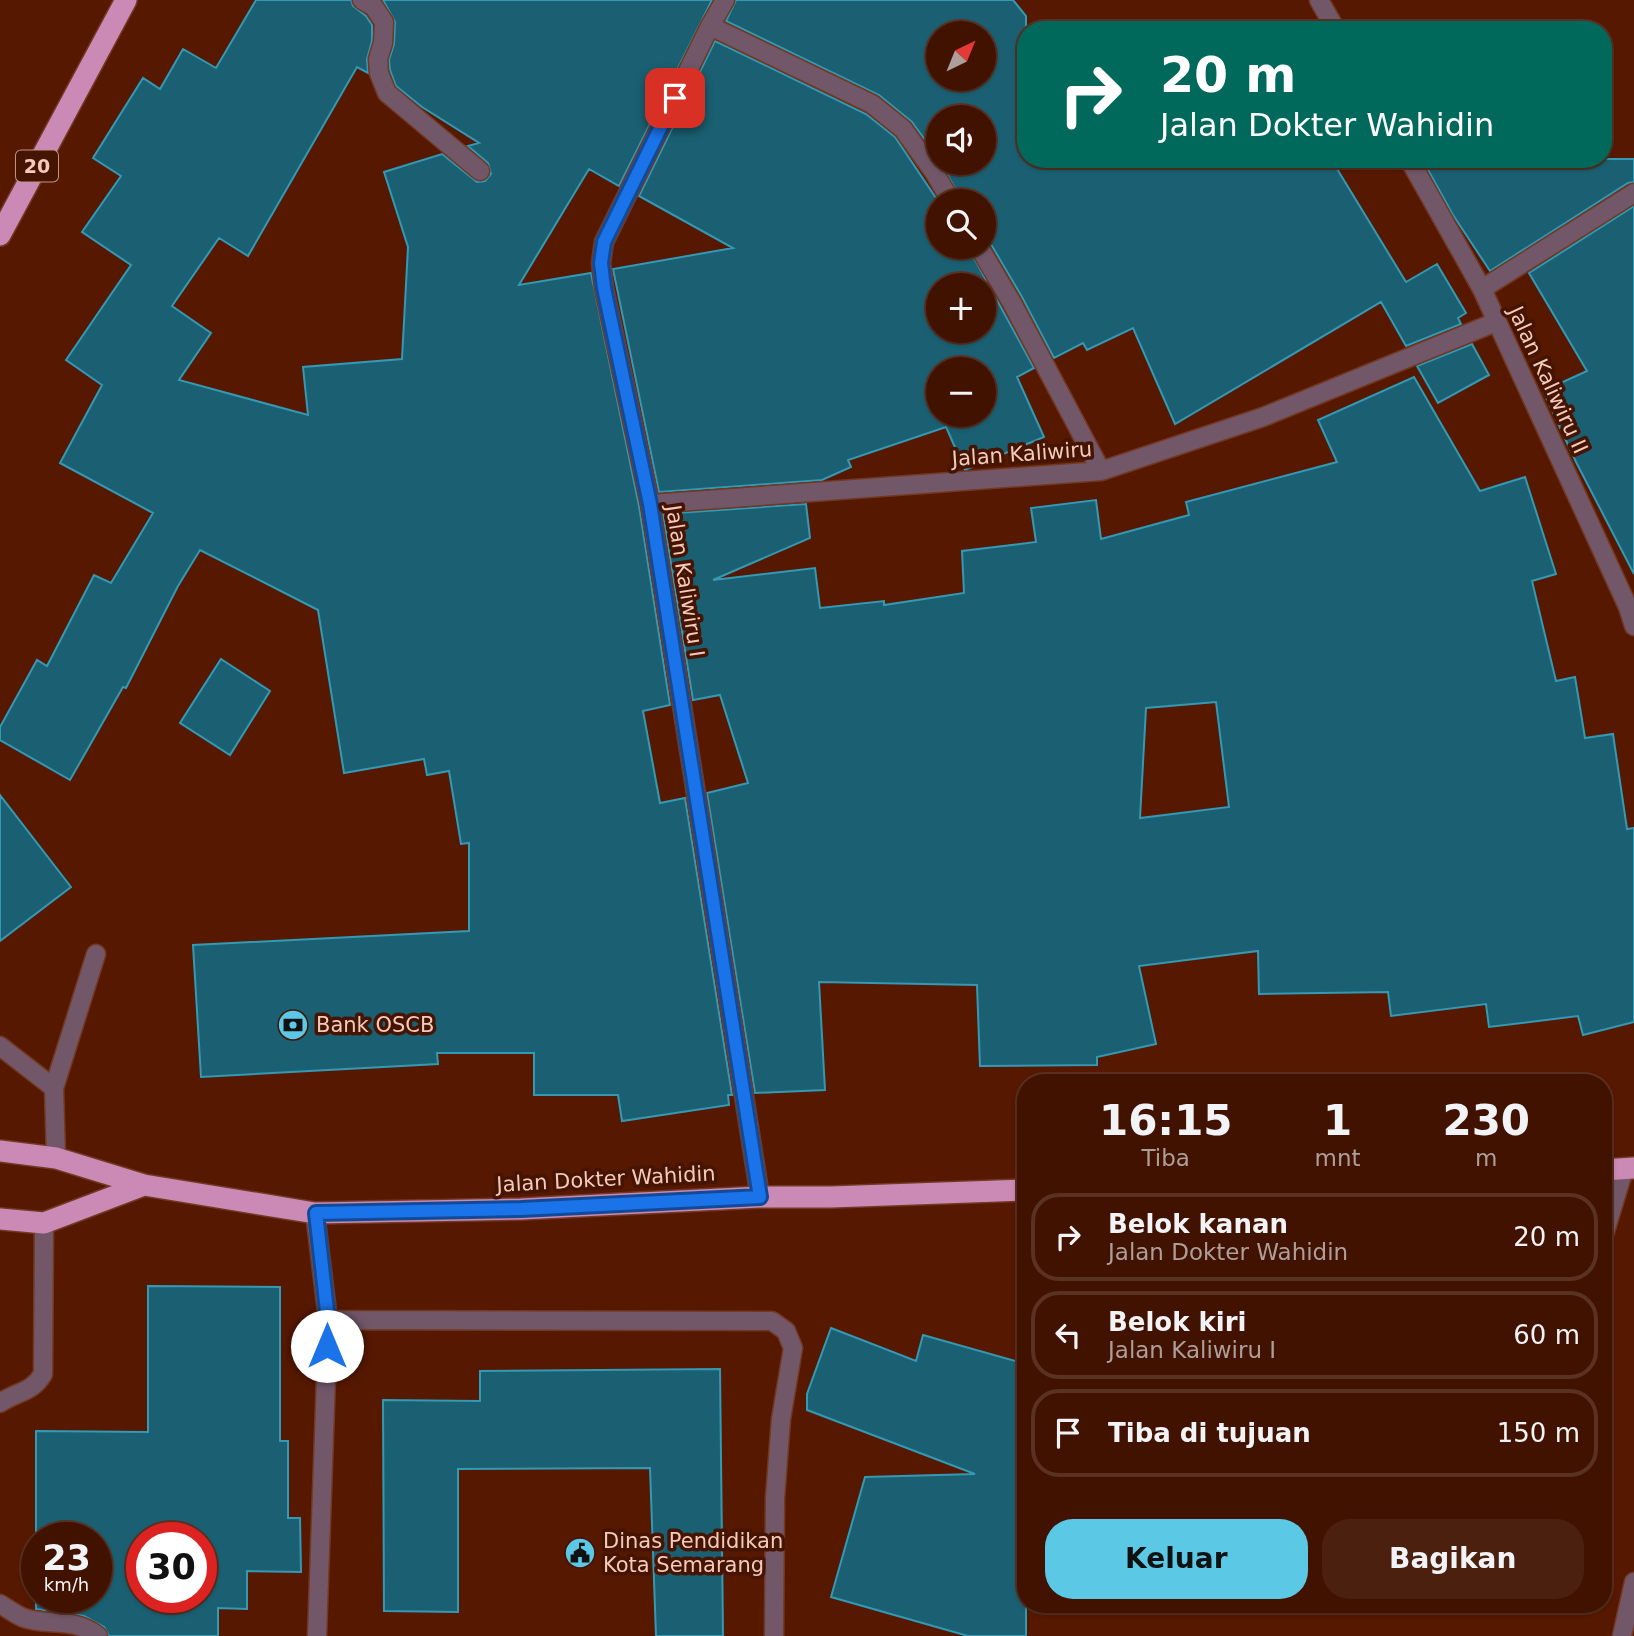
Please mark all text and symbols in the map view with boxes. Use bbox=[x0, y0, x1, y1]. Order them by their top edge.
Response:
north arrow bbox=[926, 21, 996, 91]
map controls bbox=[926, 21, 996, 427]
text: 20 m bbox=[1160, 47, 1296, 104]
icon: right bbox=[1045, 49, 1136, 140]
pin bbox=[645, 68, 705, 128]
icon: arrive bbox=[656, 79, 694, 117]
button: sound bbox=[926, 105, 996, 175]
text: Jalan Dokter Wahidin bbox=[1160, 106, 1494, 144]
road number: 20 bbox=[16, 150, 58, 182]
button: search bbox=[926, 189, 996, 259]
button: + bbox=[926, 273, 996, 343]
street label: Jalan Kaliwiru II bbox=[1503, 301, 1593, 457]
button: − bbox=[926, 357, 996, 427]
street label: Jalan Kaliwiru bbox=[949, 437, 1093, 471]
street label: Jalan Kaliwiru I bbox=[661, 501, 709, 659]
bank icon: Bank OSCB bbox=[276, 1008, 310, 1042]
place label: Bank OSCB bbox=[316, 1013, 434, 1037]
text: 16:15 bbox=[1099, 1096, 1233, 1145]
text: 1 bbox=[1323, 1096, 1352, 1145]
text: 230 bbox=[1442, 1096, 1530, 1145]
text: Tiba bbox=[1142, 1145, 1190, 1171]
text: mnt bbox=[1315, 1145, 1361, 1171]
text: m bbox=[1475, 1145, 1497, 1171]
street label: Jalan Dokter Wahidin bbox=[494, 1161, 716, 1197]
text: Belok kanan bbox=[1108, 1209, 1288, 1239]
icon: right bbox=[1049, 1218, 1087, 1256]
text: 20 m bbox=[1513, 1222, 1580, 1252]
text: Jalan Dokter Wahidin bbox=[1108, 1239, 1348, 1265]
text: Belok kiri bbox=[1108, 1307, 1247, 1337]
position arrow bbox=[290, 1309, 364, 1383]
icon: left bbox=[1049, 1316, 1087, 1354]
text: 60 m bbox=[1513, 1320, 1580, 1350]
text: Jalan Kaliwiru I bbox=[1108, 1337, 1276, 1363]
icon: arrive bbox=[1049, 1414, 1087, 1452]
text: Tiba di tujuan bbox=[1108, 1418, 1311, 1448]
text: 150 m bbox=[1497, 1418, 1580, 1448]
button: Keluar bbox=[1045, 1519, 1308, 1599]
button: Bagikan bbox=[1322, 1519, 1584, 1599]
speed limit sign: 30 bbox=[126, 1522, 217, 1613]
place label: Dinas Pendidikan Kota Semarang bbox=[603, 1529, 783, 1577]
public building icon: Dinas Pendidikan Kota Semarang bbox=[563, 1536, 597, 1570]
text: 23 bbox=[42, 1538, 91, 1578]
text: km/h bbox=[44, 1574, 89, 1595]

